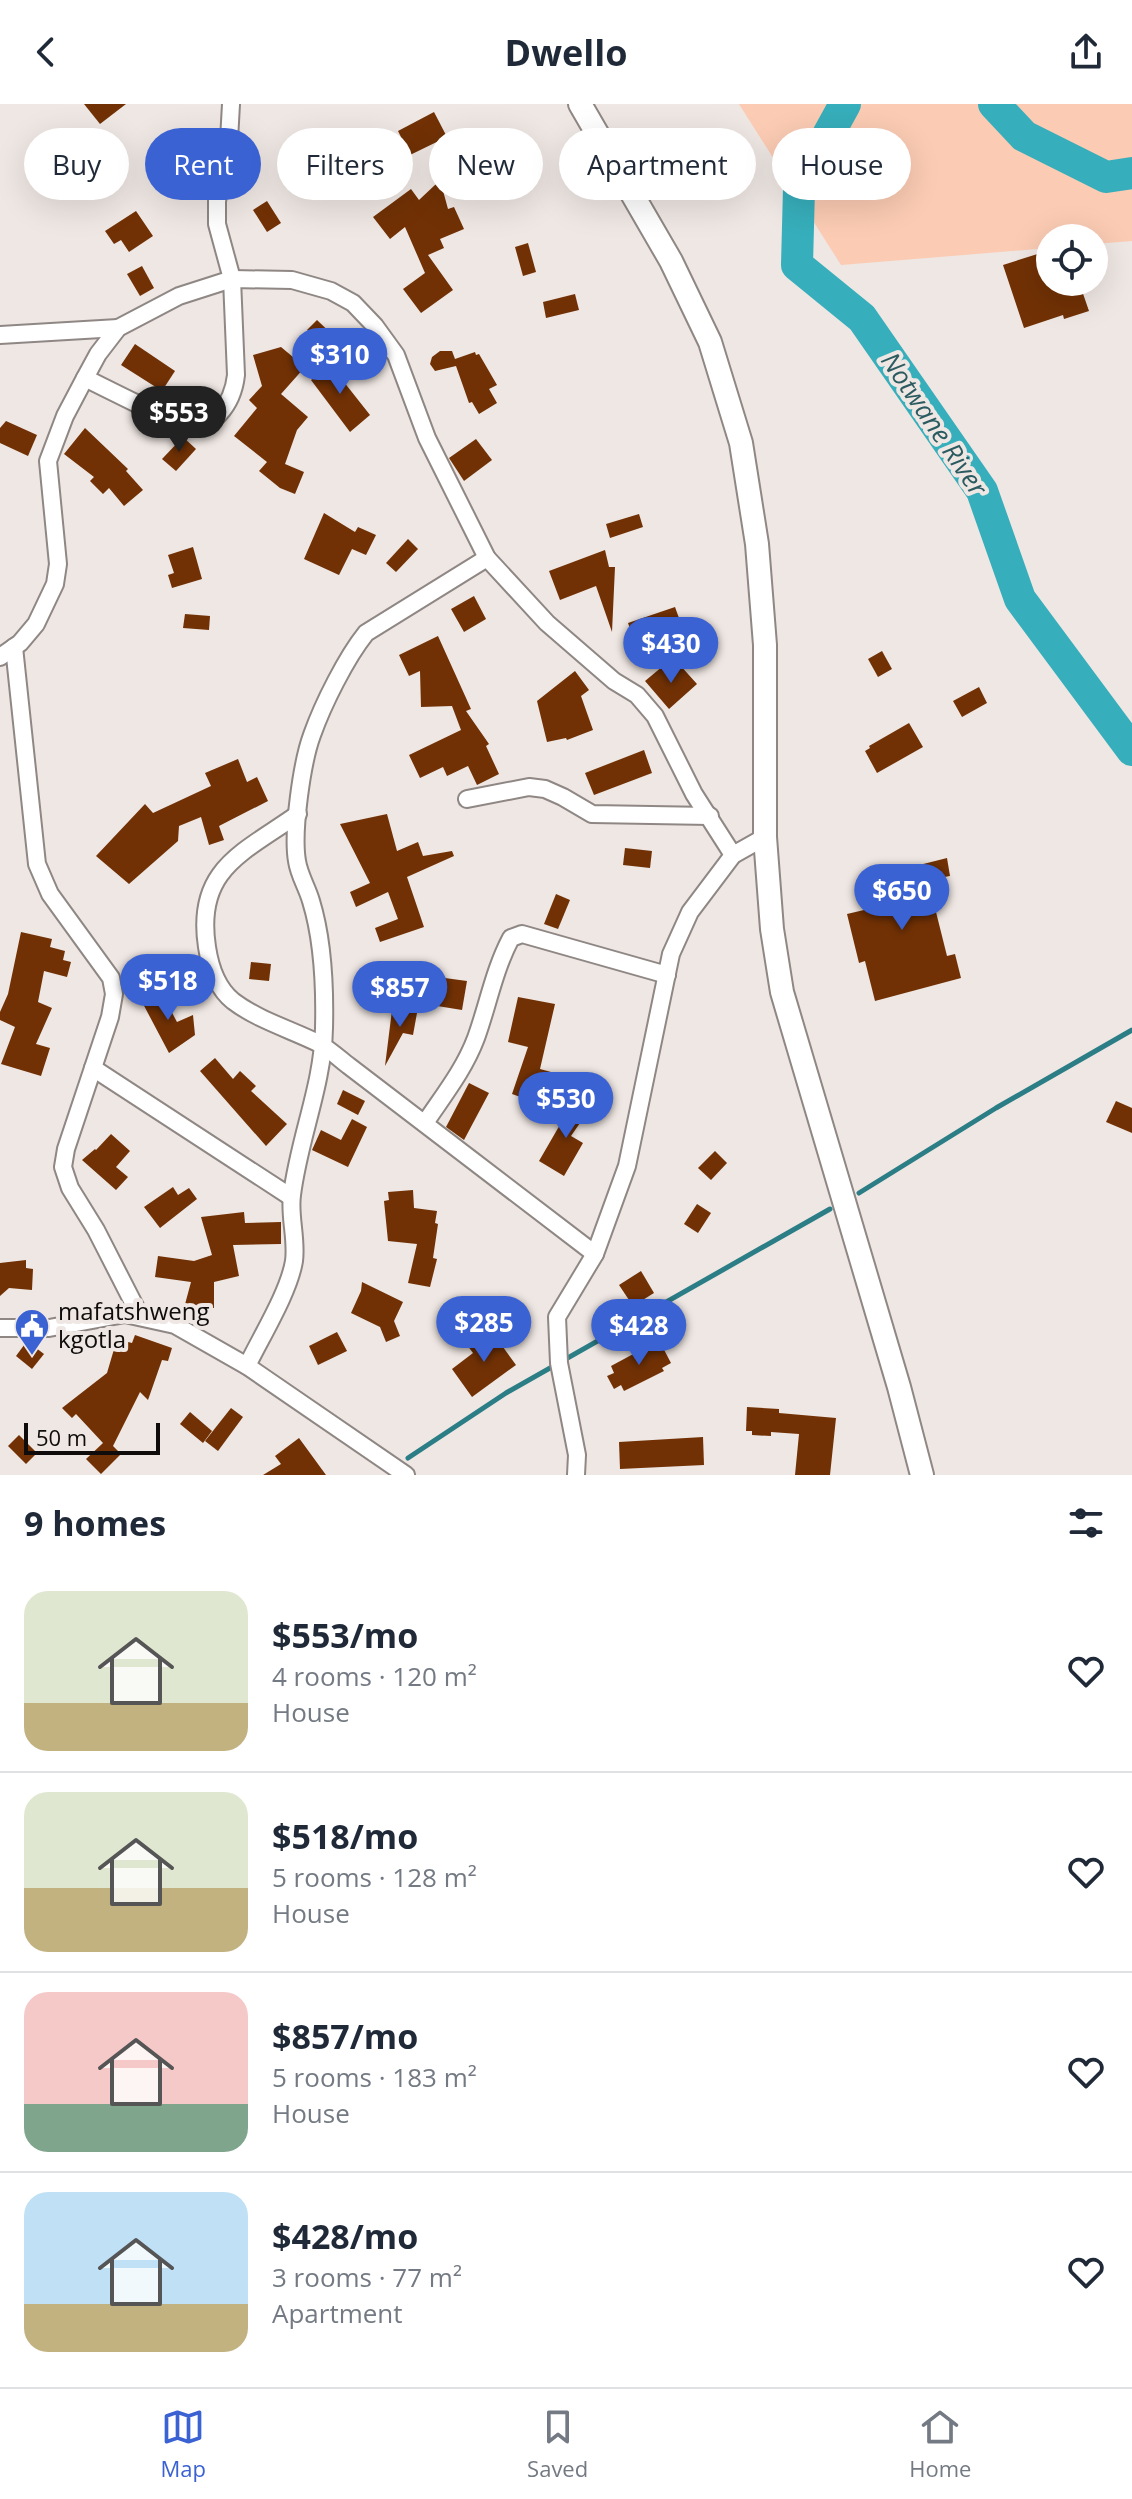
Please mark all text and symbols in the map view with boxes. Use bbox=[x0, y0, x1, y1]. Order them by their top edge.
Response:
text: Dwello bbox=[505, 28, 628, 77]
icon: back bbox=[24, 30, 68, 74]
icon: share bbox=[1064, 30, 1108, 74]
chip: Buy bbox=[24, 128, 129, 200]
chip: Rent bbox=[145, 128, 261, 200]
chip: Filters bbox=[277, 128, 413, 200]
chip: New bbox=[429, 128, 543, 200]
chip: Apartment bbox=[559, 128, 756, 200]
chip: House bbox=[772, 128, 911, 200]
map controls bbox=[1036, 224, 1108, 296]
button: locate bbox=[1036, 224, 1108, 296]
pin: $310 bbox=[293, 328, 387, 396]
text: $310 bbox=[310, 336, 370, 372]
water label: Notwane River bbox=[873, 345, 997, 504]
pin: $553 bbox=[132, 386, 226, 454]
text: $553 bbox=[149, 394, 209, 430]
pin: $430 bbox=[624, 617, 718, 685]
text: $430 bbox=[641, 625, 701, 661]
pin: $650 bbox=[855, 864, 949, 932]
text: $650 bbox=[872, 872, 932, 908]
pin: $518 bbox=[121, 954, 215, 1022]
pin: $857 bbox=[353, 961, 447, 1029]
text: $518 bbox=[138, 962, 198, 998]
text: $857 bbox=[370, 969, 430, 1005]
pin: $530 bbox=[519, 1072, 613, 1140]
text: $530 bbox=[536, 1080, 596, 1116]
place label: mafatshweng kgotla bbox=[58, 1294, 210, 1355]
pin: $285 bbox=[437, 1296, 531, 1364]
pin: $428 bbox=[592, 1299, 686, 1367]
text: $285 bbox=[454, 1304, 514, 1340]
public building icon: mafatshweng kgotla bbox=[13, 1307, 51, 1357]
text: $428 bbox=[609, 1307, 669, 1343]
scale bar bbox=[24, 1419, 160, 1455]
text: 50 m bbox=[36, 1422, 87, 1452]
text: 9 homes bbox=[24, 1500, 166, 1546]
icon: filters bbox=[1064, 1501, 1108, 1545]
text: $553/mo bbox=[272, 1612, 418, 1658]
icon: home bbox=[88, 1623, 184, 1719]
icon: heart bbox=[1064, 1649, 1108, 1693]
text: 4 rooms · 120 m² bbox=[272, 1658, 477, 1694]
text: House bbox=[272, 1694, 350, 1730]
text: $518/mo bbox=[272, 1813, 418, 1859]
icon: home bbox=[88, 1824, 184, 1920]
icon: heart bbox=[1064, 1850, 1108, 1894]
text: 5 rooms · 128 m² bbox=[272, 1859, 477, 1895]
text: House bbox=[272, 1895, 350, 1931]
text: $857/mo bbox=[272, 2013, 418, 2059]
icon: home bbox=[88, 2024, 184, 2120]
icon: heart bbox=[1064, 2050, 1108, 2094]
text: 5 rooms · 183 m² bbox=[272, 2059, 477, 2095]
text: House bbox=[272, 2095, 350, 2131]
text: $428/mo bbox=[272, 2213, 418, 2259]
icon: home bbox=[88, 2224, 184, 2320]
icon: heart bbox=[1064, 2250, 1108, 2294]
text: 3 rooms · 77 m² bbox=[272, 2259, 462, 2295]
text: Apartment bbox=[272, 2295, 403, 2331]
tab: Map bbox=[161, 2405, 206, 2483]
tab: Saved bbox=[527, 2405, 588, 2483]
tab: Home bbox=[909, 2405, 971, 2483]

